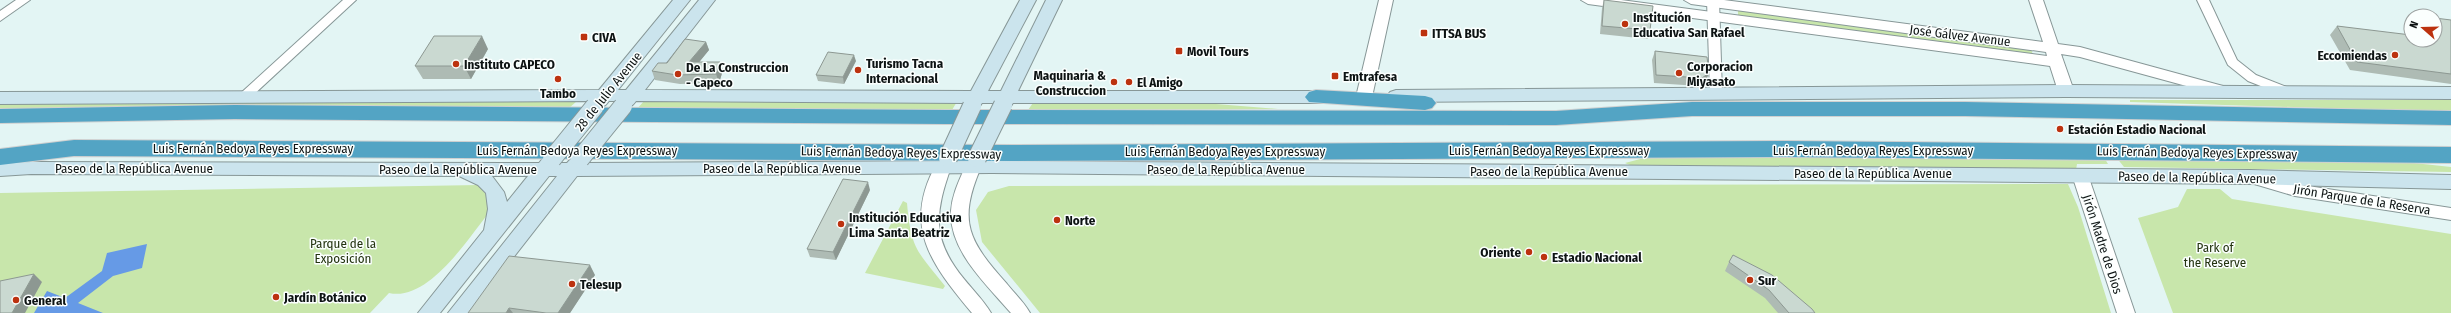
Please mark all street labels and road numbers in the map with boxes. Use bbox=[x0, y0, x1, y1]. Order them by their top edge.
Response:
street label: José Gálvez Avenue bbox=[1909, 22, 2011, 49]
street label: 28 de Julio Avenue bbox=[572, 49, 645, 134]
street label: Luis Fernán Bedoya Reyes Expressway bbox=[153, 141, 353, 156]
street label: Luis Fernán Bedoya Reyes Expressway bbox=[477, 143, 677, 158]
street label: Luis Fernán Bedoya Reyes Expressway bbox=[801, 143, 1002, 162]
street label: Luis Fernán Bedoya Reyes Expressway bbox=[1449, 143, 1649, 158]
street label: Luis Fernán Bedoya Reyes Expressway bbox=[1773, 143, 1973, 158]
street label: Luis Fernán Bedoya Reyes Expressway bbox=[2097, 143, 2298, 162]
street label: Luis Fernán Bedoya Reyes Expressway bbox=[1125, 144, 1325, 159]
street label: Paseo de la República Avenue bbox=[55, 161, 213, 176]
street label: Paseo de la República Avenue bbox=[703, 161, 861, 176]
street label: Paseo de la República Avenue bbox=[379, 162, 537, 177]
street label: Paseo de la República Avenue bbox=[1147, 162, 1305, 177]
street label: Paseo de la República Avenue bbox=[1470, 164, 1628, 179]
street label: Paseo de la República Avenue bbox=[1794, 166, 1952, 181]
street label: Paseo de la República Avenue bbox=[2118, 169, 2276, 186]
street label: Jirón Parque de la Reserva bbox=[2292, 181, 2432, 218]
street label: Jirón Madre de Dios bbox=[2079, 193, 2126, 296]

